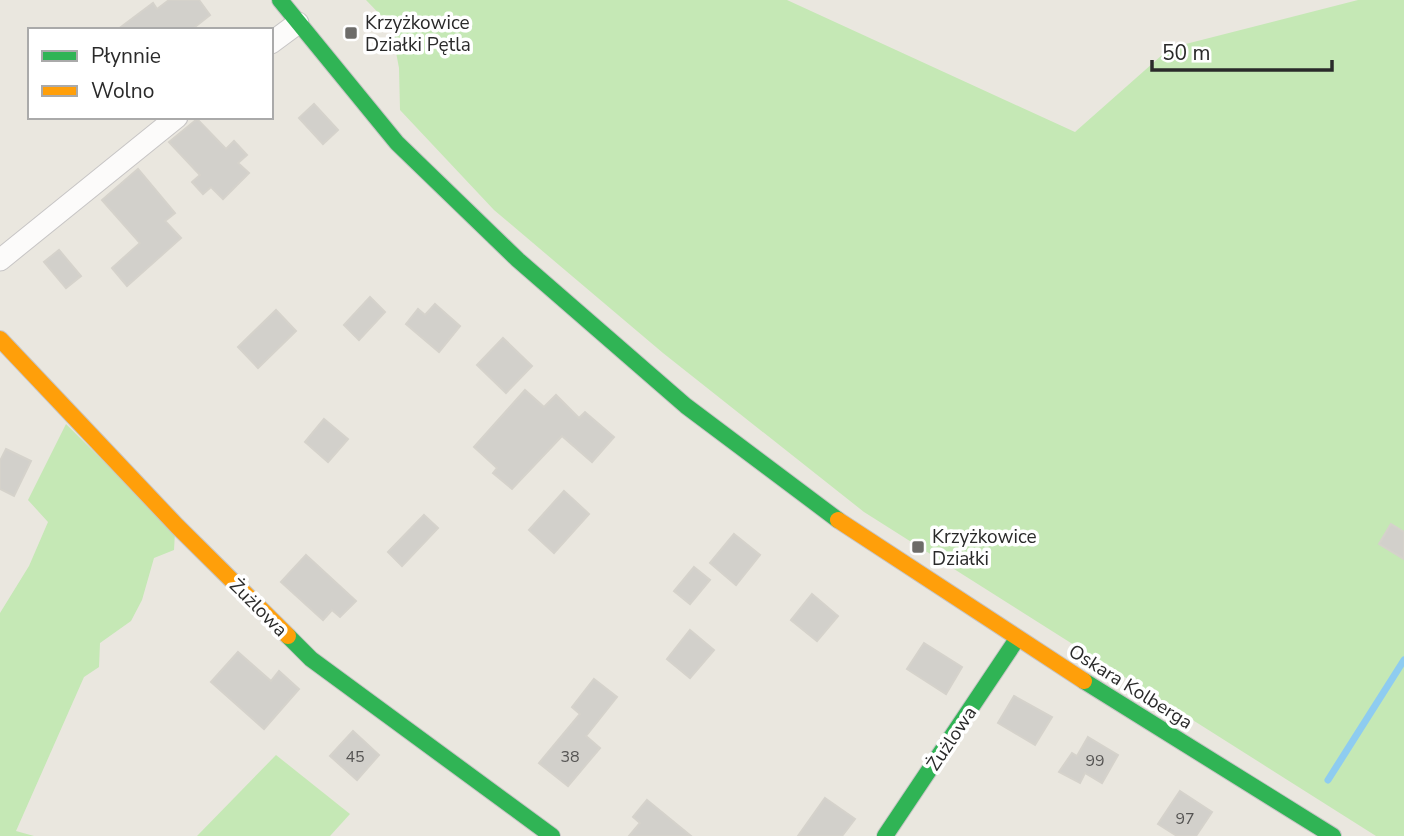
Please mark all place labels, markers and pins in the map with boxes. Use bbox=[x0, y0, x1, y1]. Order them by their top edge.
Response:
place label: Krzyżkowice Działki Pętla bbox=[365, 10, 471, 58]
marker: Krzyżkowice Działki Pętla bbox=[343, 25, 359, 41]
place label: Krzyżkowice Działki bbox=[932, 524, 1037, 572]
marker: Krzyżkowice Działki bbox=[910, 539, 926, 555]

